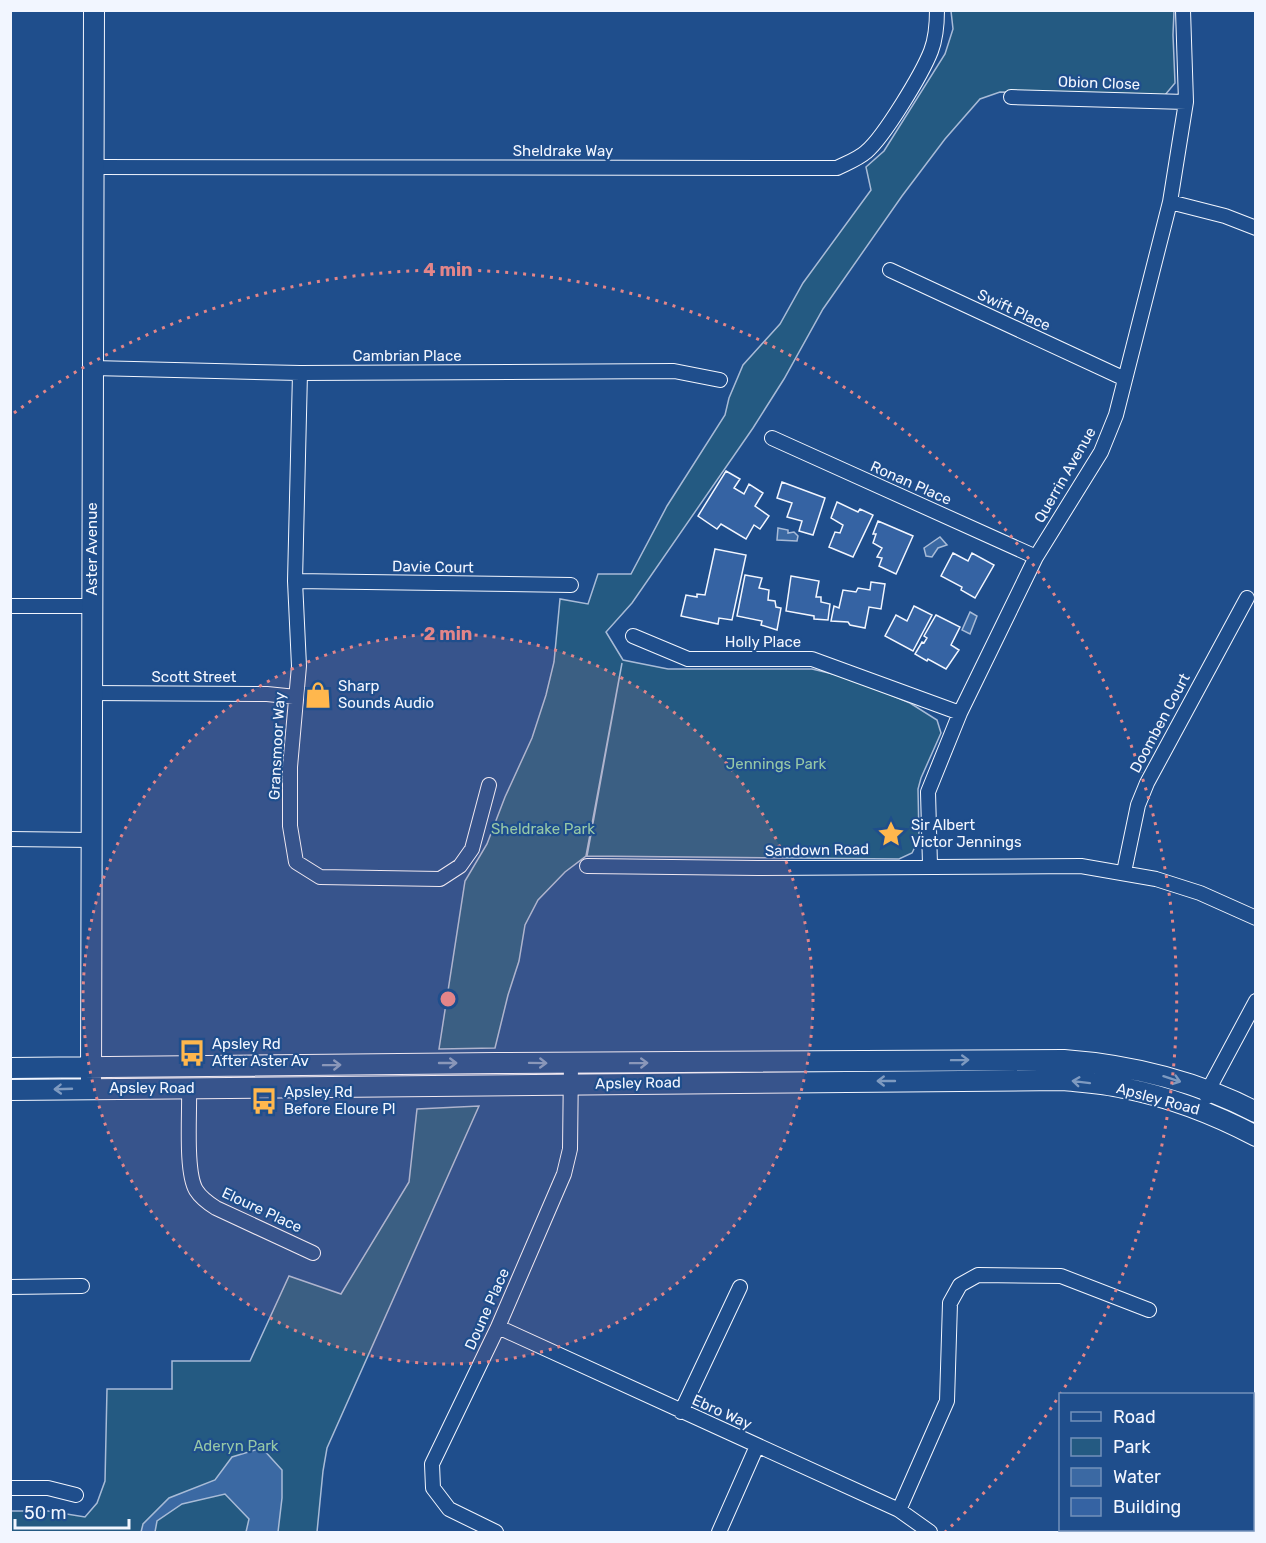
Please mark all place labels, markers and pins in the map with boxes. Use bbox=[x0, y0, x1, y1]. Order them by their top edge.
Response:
place label: Sharp Sounds Audio bbox=[338, 677, 434, 712]
shop icon: Sharp Sounds Audio bbox=[303, 680, 333, 710]
place label: Sir Albert Victor Jennings bbox=[911, 816, 1022, 851]
place icon: Sir Albert Victor Jennings bbox=[876, 819, 906, 849]
centre of rings bbox=[438, 989, 458, 1009]
place label: Apsley Rd After Aster Av bbox=[212, 1035, 309, 1070]
bus stop icon: Apsley Rd After Aster Av bbox=[177, 1038, 207, 1068]
place label: Apsley Rd Before Eloure Pl bbox=[284, 1083, 396, 1118]
bus stop icon: Apsley Rd Before Eloure Pl bbox=[249, 1086, 279, 1116]

